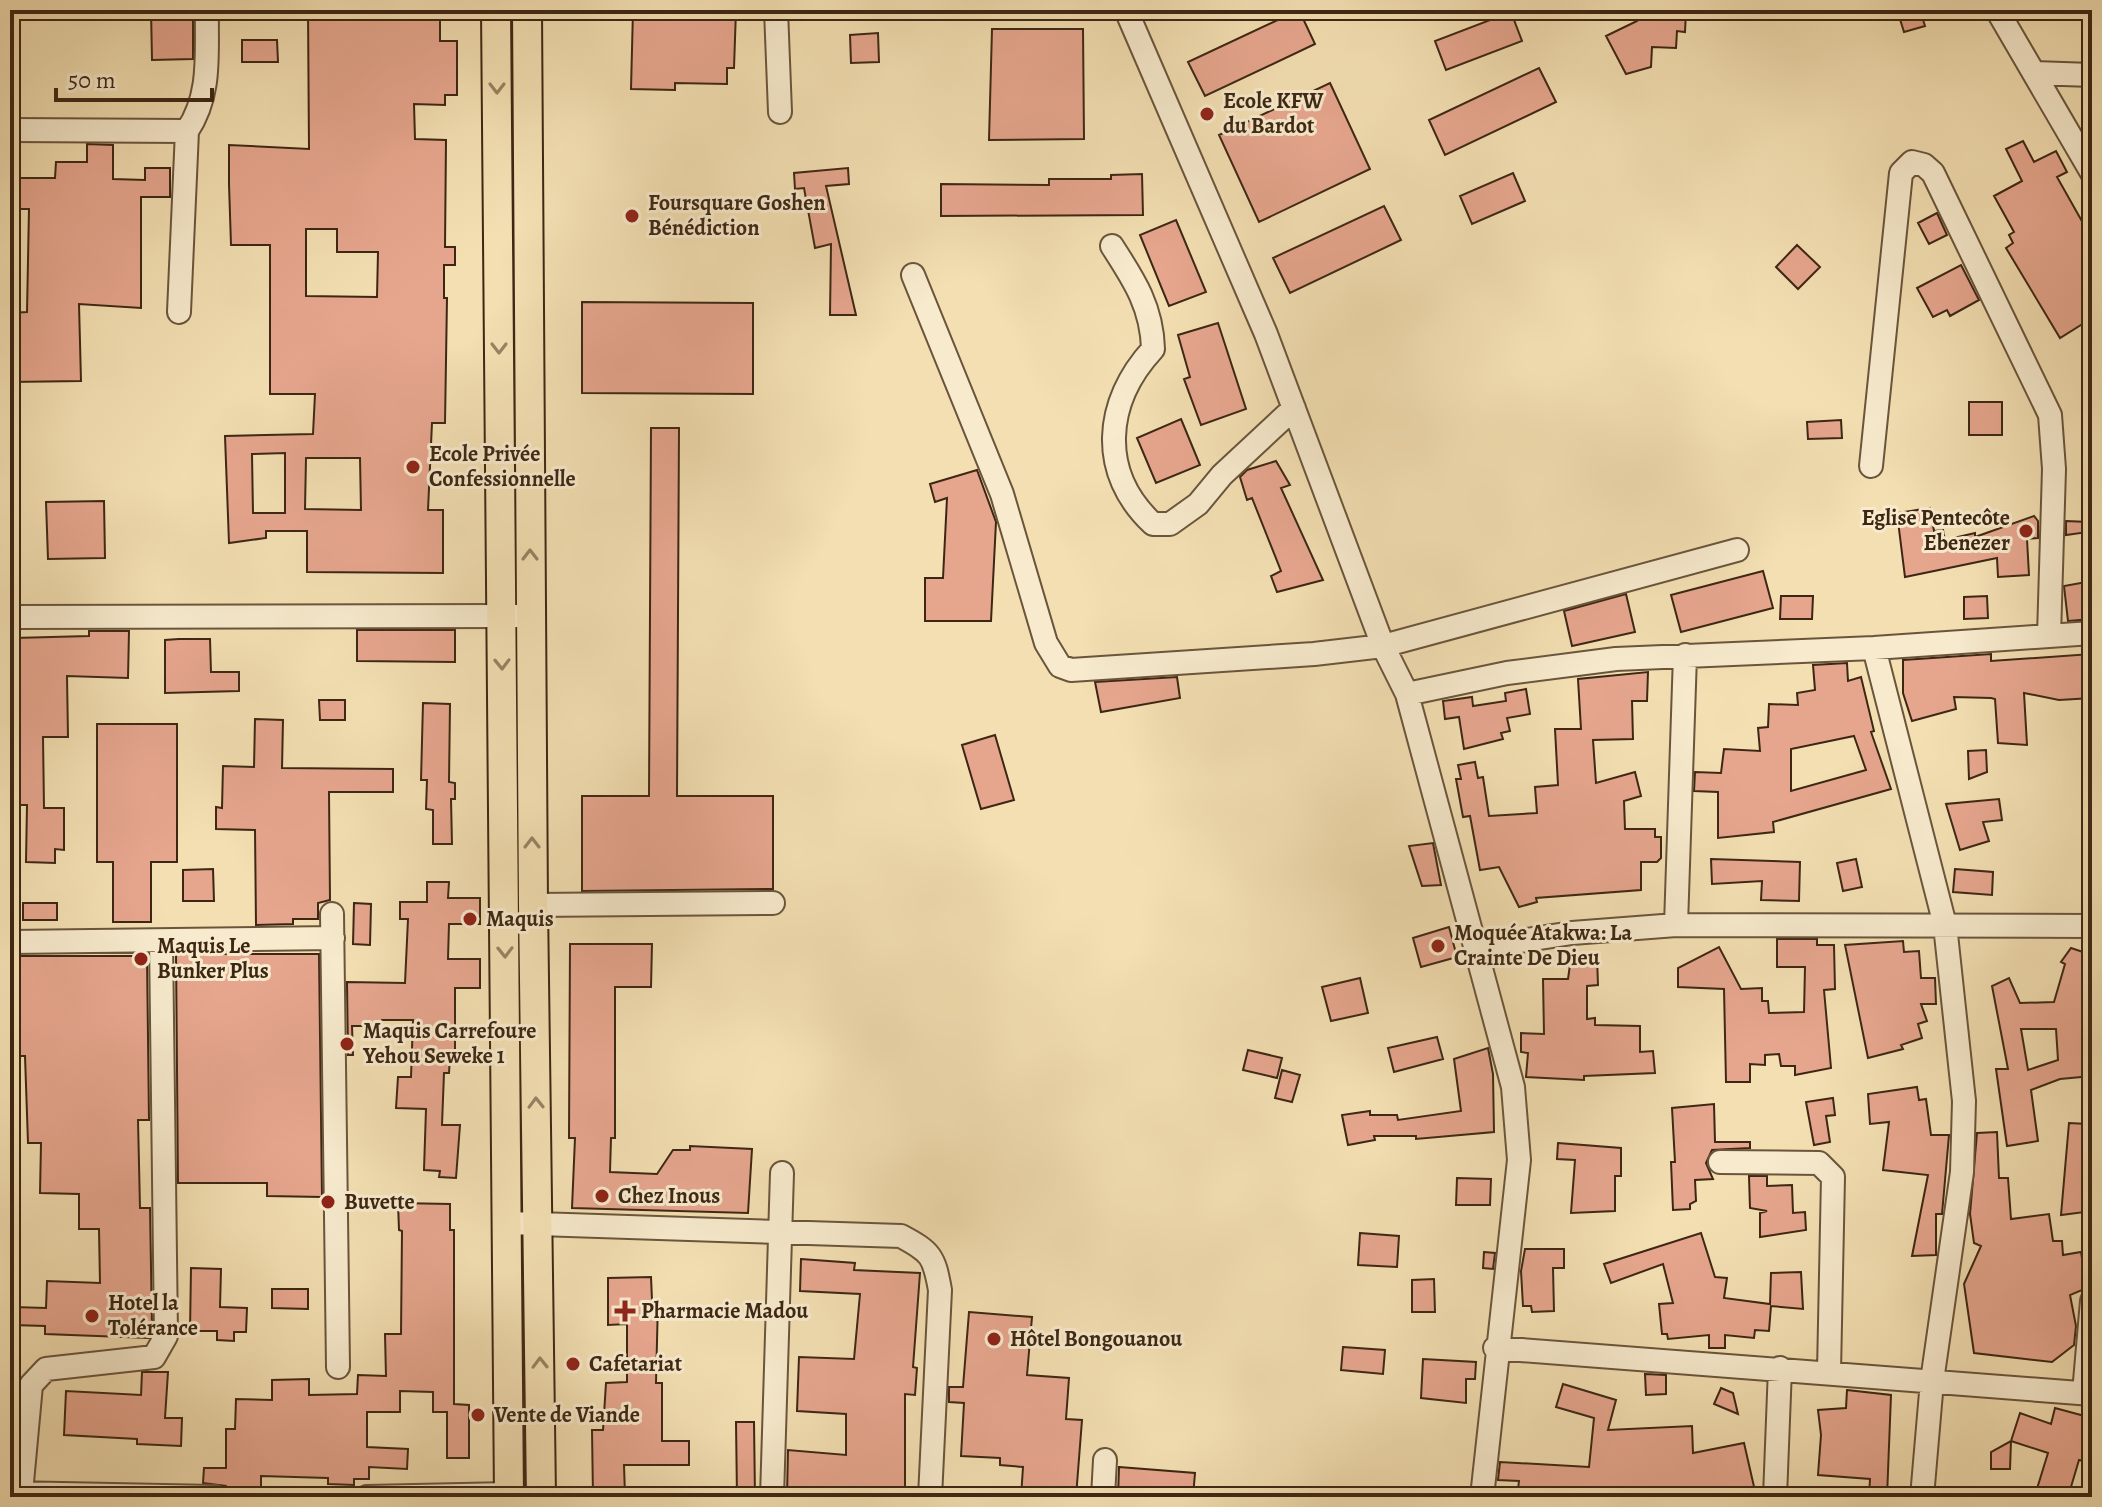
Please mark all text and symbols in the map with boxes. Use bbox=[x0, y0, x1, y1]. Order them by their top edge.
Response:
scale bar bbox=[56, 52, 212, 102]
text: 50 m bbox=[68, 64, 116, 96]
one-way arrow bbox=[488, 82, 506, 95]
place label: Ecole KFW du Bardot bbox=[1223, 86, 1324, 141]
marker: Ecole KFW du Bardot bbox=[1198, 105, 1216, 123]
place label: Foursquare Goshen Bénédiction bbox=[648, 188, 826, 243]
marker: Foursquare Goshen Bénédiction bbox=[623, 207, 641, 225]
one-way arrow bbox=[490, 342, 508, 355]
place label: Ecole Privée Confessionnelle bbox=[429, 439, 576, 494]
marker: Ecole Privée Confessionnelle bbox=[404, 458, 422, 476]
place label: Eglise Pentecôte Ebenezer bbox=[1861, 503, 2010, 558]
marker: Eglise Pentecôte Ebenezer bbox=[2017, 522, 2035, 540]
one-way arrow bbox=[521, 548, 539, 561]
one-way arrow bbox=[493, 658, 511, 671]
one-way arrow bbox=[523, 836, 541, 849]
place label: Maquis bbox=[486, 904, 554, 934]
marker: Maquis bbox=[461, 910, 479, 928]
place label: Moquée Atakwa: La Crainte De Dieu bbox=[1454, 918, 1632, 973]
place label: Maquis Le Bunker Plus bbox=[157, 931, 269, 986]
marker: Moquée Atakwa: La Crainte De Dieu bbox=[1429, 937, 1447, 955]
one-way arrow bbox=[496, 946, 514, 959]
marker: Maquis Le Bunker Plus bbox=[132, 950, 150, 968]
place label: Maquis Carrefoure Yehou Seweke 1 bbox=[362, 1016, 536, 1071]
marker: Maquis Carrefoure Yehou Seweke 1 bbox=[338, 1035, 356, 1053]
one-way arrow bbox=[528, 1096, 545, 1109]
place label: Chez Inous bbox=[618, 1181, 720, 1211]
place label: Buvette bbox=[344, 1187, 415, 1217]
marker: Chez Inous bbox=[593, 1187, 611, 1205]
marker: Buvette bbox=[319, 1193, 337, 1211]
place label: Hotel la Tolérance bbox=[108, 1288, 198, 1343]
place label: Pharmacie Madou bbox=[641, 1296, 809, 1326]
marker: Pharmacie Madou bbox=[616, 1302, 634, 1320]
marker: Hotel la Tolérance bbox=[83, 1307, 101, 1325]
place label: Hôtel Bongouanou bbox=[1010, 1324, 1183, 1354]
marker: Hôtel Bongouanou bbox=[985, 1330, 1003, 1348]
place label: Cafetariat bbox=[589, 1349, 683, 1379]
marker: Cafetariat bbox=[564, 1355, 582, 1373]
one-way arrow bbox=[531, 1356, 549, 1369]
place label: Vente de Viande bbox=[493, 1400, 640, 1430]
marker: Vente de Viande bbox=[469, 1406, 487, 1424]

